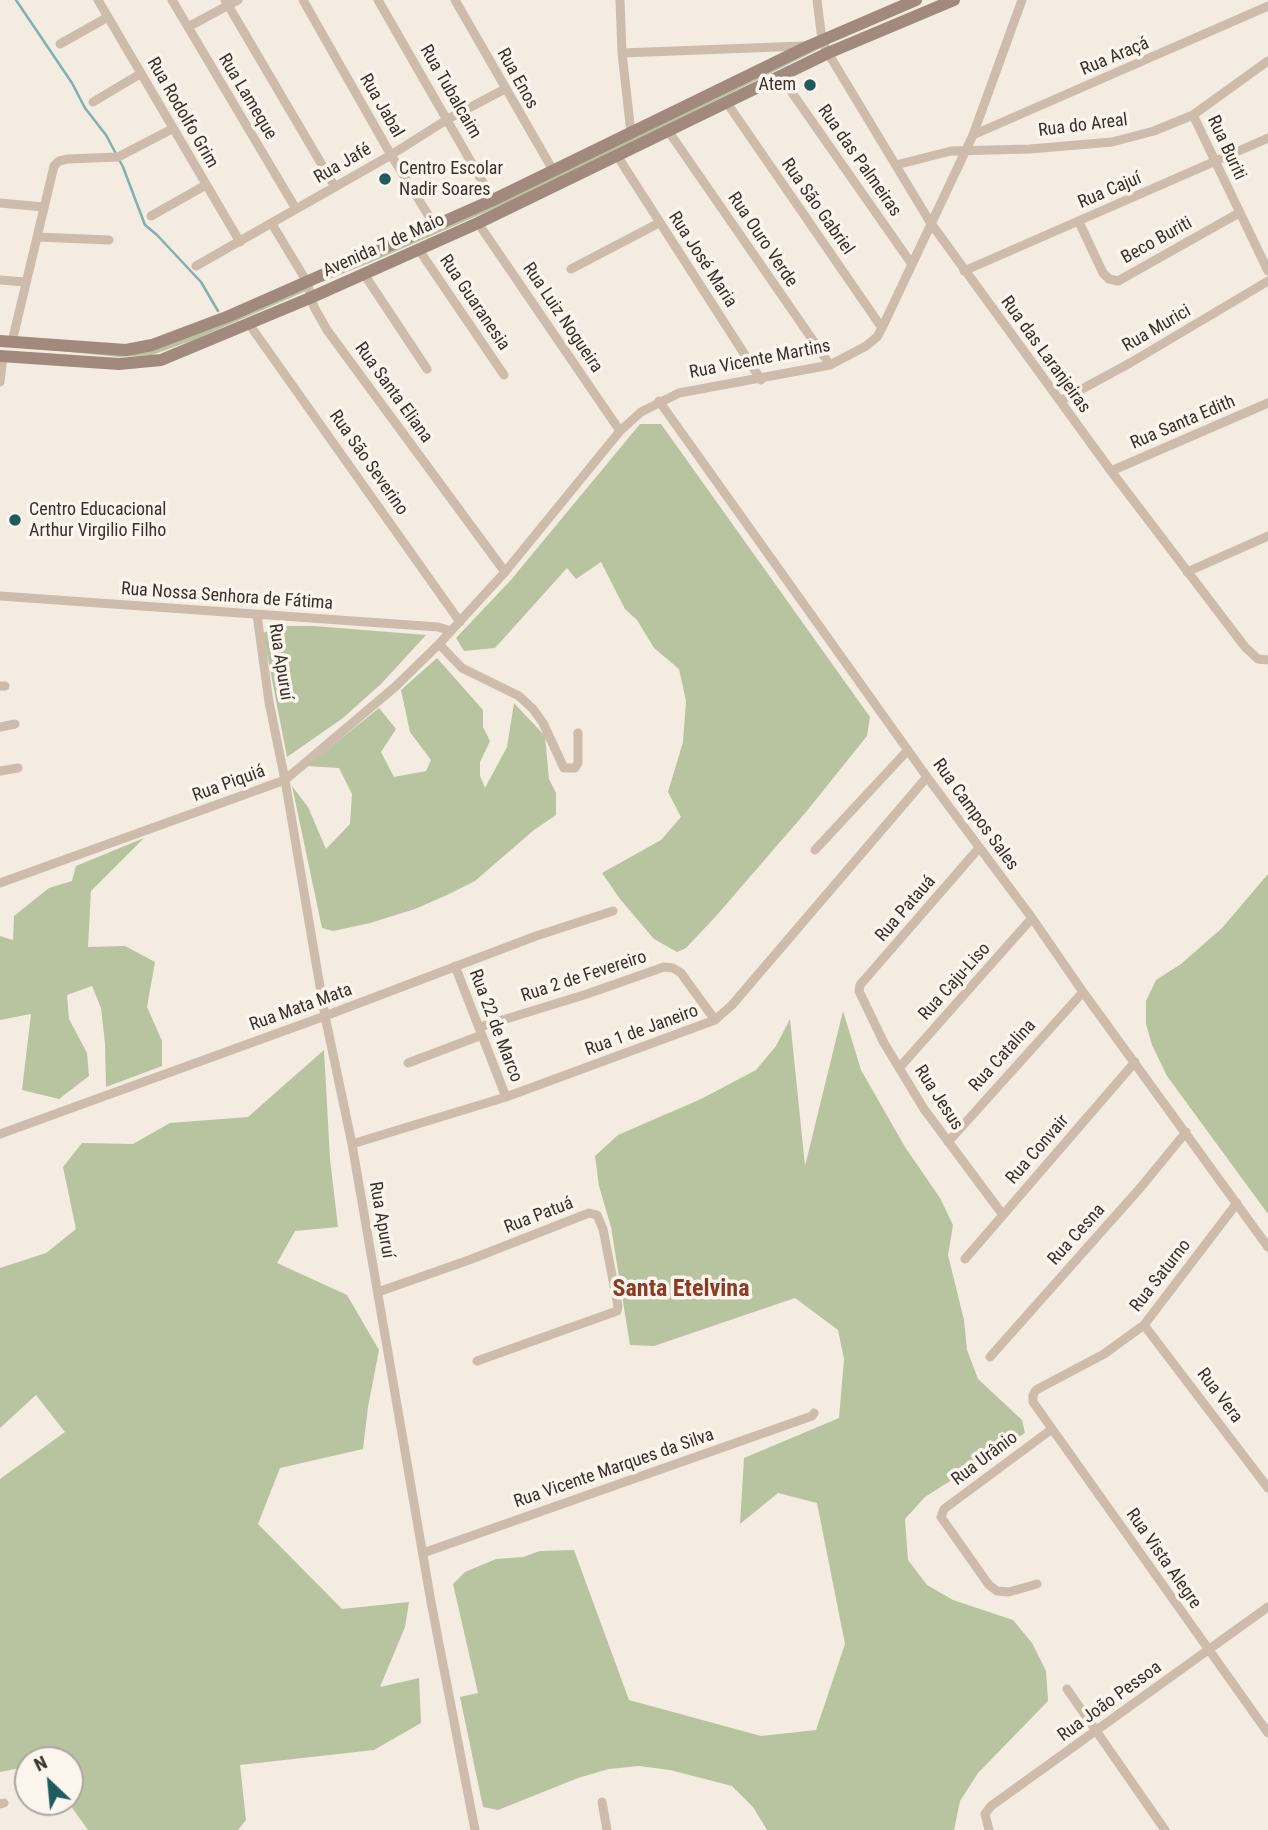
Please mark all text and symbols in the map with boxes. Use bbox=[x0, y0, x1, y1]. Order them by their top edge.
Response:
street label: Rua Araçá bbox=[1078, 33, 1152, 81]
street label: Rua Tubalcaim bbox=[415, 41, 485, 143]
street label: Rua Enos bbox=[492, 45, 542, 113]
street label: Rua Lameque bbox=[213, 50, 281, 144]
street label: Rua Rodolfo Grim bbox=[142, 54, 222, 172]
street label: Rua Jabal bbox=[354, 70, 408, 142]
place label: Atem bbox=[758, 74, 796, 96]
marker: Atem bbox=[802, 77, 818, 93]
street label: Rua das Palmeiras bbox=[812, 101, 906, 221]
street label: Rua do Areal bbox=[1037, 110, 1129, 142]
street label: Rua Buriti bbox=[1202, 112, 1250, 184]
street label: Rua Jafé bbox=[311, 139, 375, 189]
street label: Rua São Gabriel bbox=[776, 155, 858, 259]
place label: Centro Escolar Nadir Soares bbox=[399, 158, 503, 200]
street label: Rua Cajuí bbox=[1075, 168, 1145, 214]
marker: Centro Escolar Nadir Soares bbox=[377, 171, 393, 187]
street label: Rua Ouro Verde bbox=[722, 188, 802, 292]
street label: Rua José Maria bbox=[663, 208, 741, 312]
street label: Avenida 7 de Maio bbox=[320, 210, 448, 282]
street label: Beco Buriti bbox=[1118, 213, 1196, 269]
street label: Rua Guaranesia bbox=[434, 251, 514, 355]
street label: Rua Luiz Nogueira bbox=[517, 259, 607, 377]
street label: Rua das Laranjeiras bbox=[995, 292, 1095, 418]
street label: Rua Murici bbox=[1119, 301, 1195, 357]
street label: Rua Vicente Martins bbox=[688, 336, 832, 384]
street label: Rua Santa Eliana bbox=[349, 339, 437, 447]
street label: Rua Santa Edith bbox=[1127, 391, 1239, 455]
street label: Rua São Severino bbox=[324, 406, 412, 520]
place label: Centro Educacional Arthur Virgilio Filho bbox=[29, 499, 166, 542]
marker: Centro Educacional Arthur Virgilio Filho bbox=[7, 512, 23, 528]
street label: Rua Nossa Senhora de Fátima bbox=[120, 579, 334, 615]
street label: Rua Apuruí bbox=[263, 622, 297, 702]
street label: Rua Campos Sales bbox=[927, 755, 1023, 875]
street label: Rua Piquiá bbox=[190, 761, 268, 807]
street label: Rua Patauá bbox=[871, 871, 941, 947]
street label: Rua Caju-Liso bbox=[915, 939, 995, 1025]
street label: Rua 2 de Fevereiro bbox=[519, 947, 649, 1007]
street label: Rua 22 de Marco bbox=[464, 966, 526, 1086]
street label: Rua Mata Mata bbox=[247, 979, 355, 1037]
street label: Rua 1 de Janeiro bbox=[583, 1001, 701, 1061]
street label: Rua Catalina bbox=[965, 1016, 1041, 1096]
street label: Rua Jesus bbox=[909, 1061, 967, 1135]
street label: Rua Convair bbox=[1002, 1111, 1074, 1189]
street label: Rua Apuruí bbox=[364, 1180, 398, 1260]
street label: Rua Patuá bbox=[501, 1193, 577, 1239]
street label: Rua Cesna bbox=[1044, 1200, 1110, 1270]
street label: Rua Saturno bbox=[1126, 1235, 1196, 1317]
district label: Santa Etelvina bbox=[613, 1276, 749, 1304]
street label: Rua Vera bbox=[1191, 1364, 1247, 1428]
street label: Rua Vicente Marques da Silva bbox=[511, 1425, 717, 1513]
street label: Rua Urânio bbox=[948, 1427, 1022, 1491]
street label: Rua Vista Alegre bbox=[1121, 1505, 1205, 1613]
street label: Rua João Pessoa bbox=[1054, 1657, 1166, 1747]
north arrow bbox=[14, 1746, 84, 1816]
text: N bbox=[30, 1751, 51, 1776]

